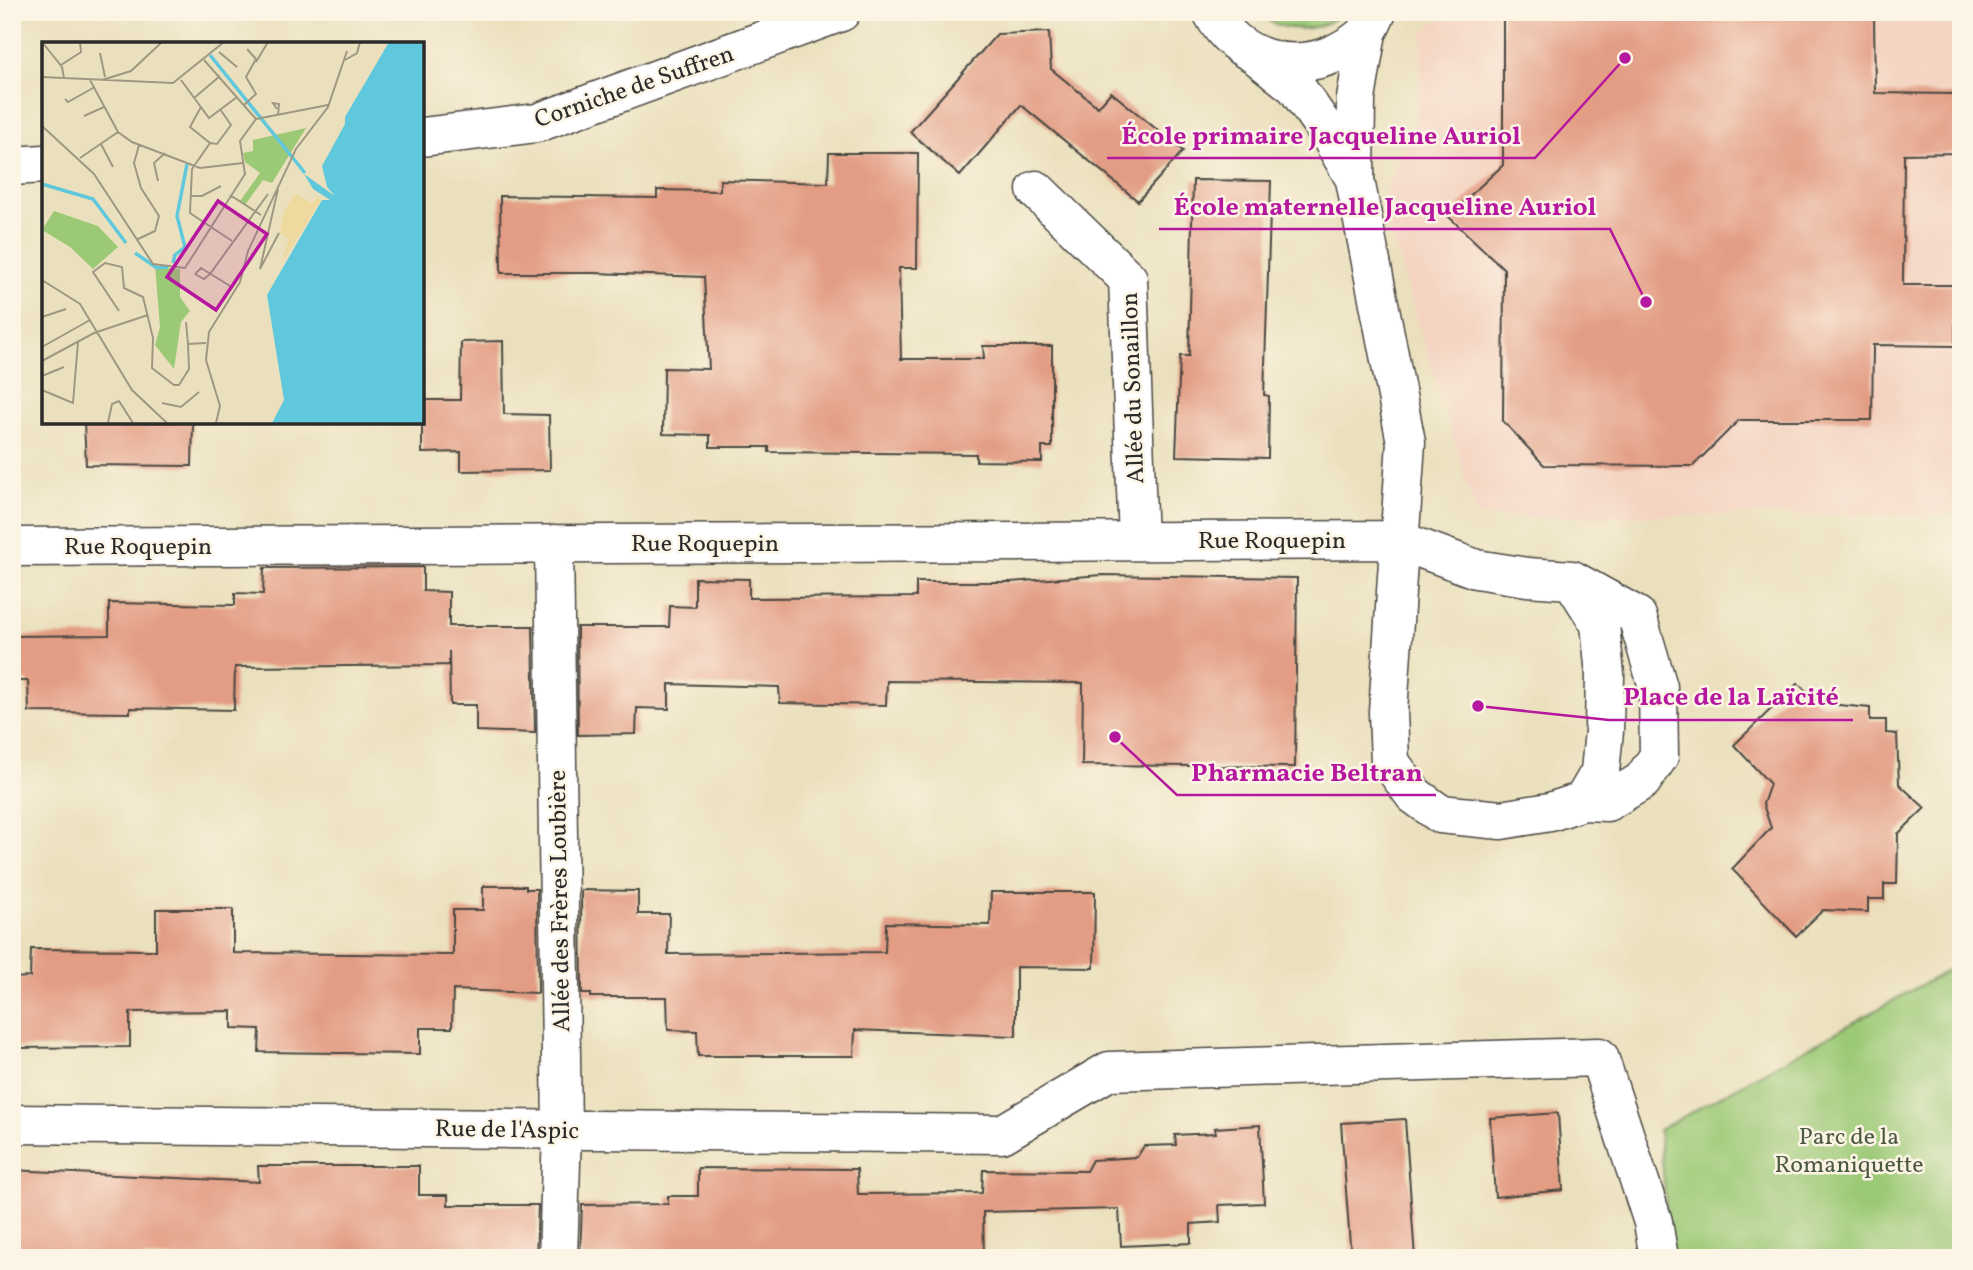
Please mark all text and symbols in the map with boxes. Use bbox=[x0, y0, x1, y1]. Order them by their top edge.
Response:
street label: Corniche de Suffren bbox=[530, 38, 739, 138]
inset map bbox=[42, 42, 424, 424]
callout: École primaire Jacqueline Auriol bbox=[1107, 111, 1535, 158]
text: École primaire Jacqueline Auriol bbox=[1121, 119, 1521, 155]
callout: École maternelle Jacqueline Auriol bbox=[1159, 182, 1610, 229]
text: École maternelle Jacqueline Auriol bbox=[1174, 190, 1597, 226]
street label: Allée du Sonaillon bbox=[1114, 292, 1154, 484]
street label: Rue Roquepin bbox=[1198, 525, 1346, 559]
street label: Rue Roquepin bbox=[631, 528, 779, 562]
street label: Rue Roquepin bbox=[64, 531, 212, 565]
callout: Place de la Laïcité bbox=[1609, 673, 1853, 720]
text: Place de la Laïcité bbox=[1623, 680, 1839, 716]
callout: Pharmacie Beltran bbox=[1177, 748, 1436, 795]
text: Pharmacie Beltran bbox=[1191, 756, 1423, 792]
street label: Allée des Frères Loubière bbox=[542, 770, 580, 1032]
street label: Rue de l'Aspic bbox=[435, 1113, 579, 1149]
park label: Parc de la Romaniquette bbox=[1774, 1121, 1924, 1183]

